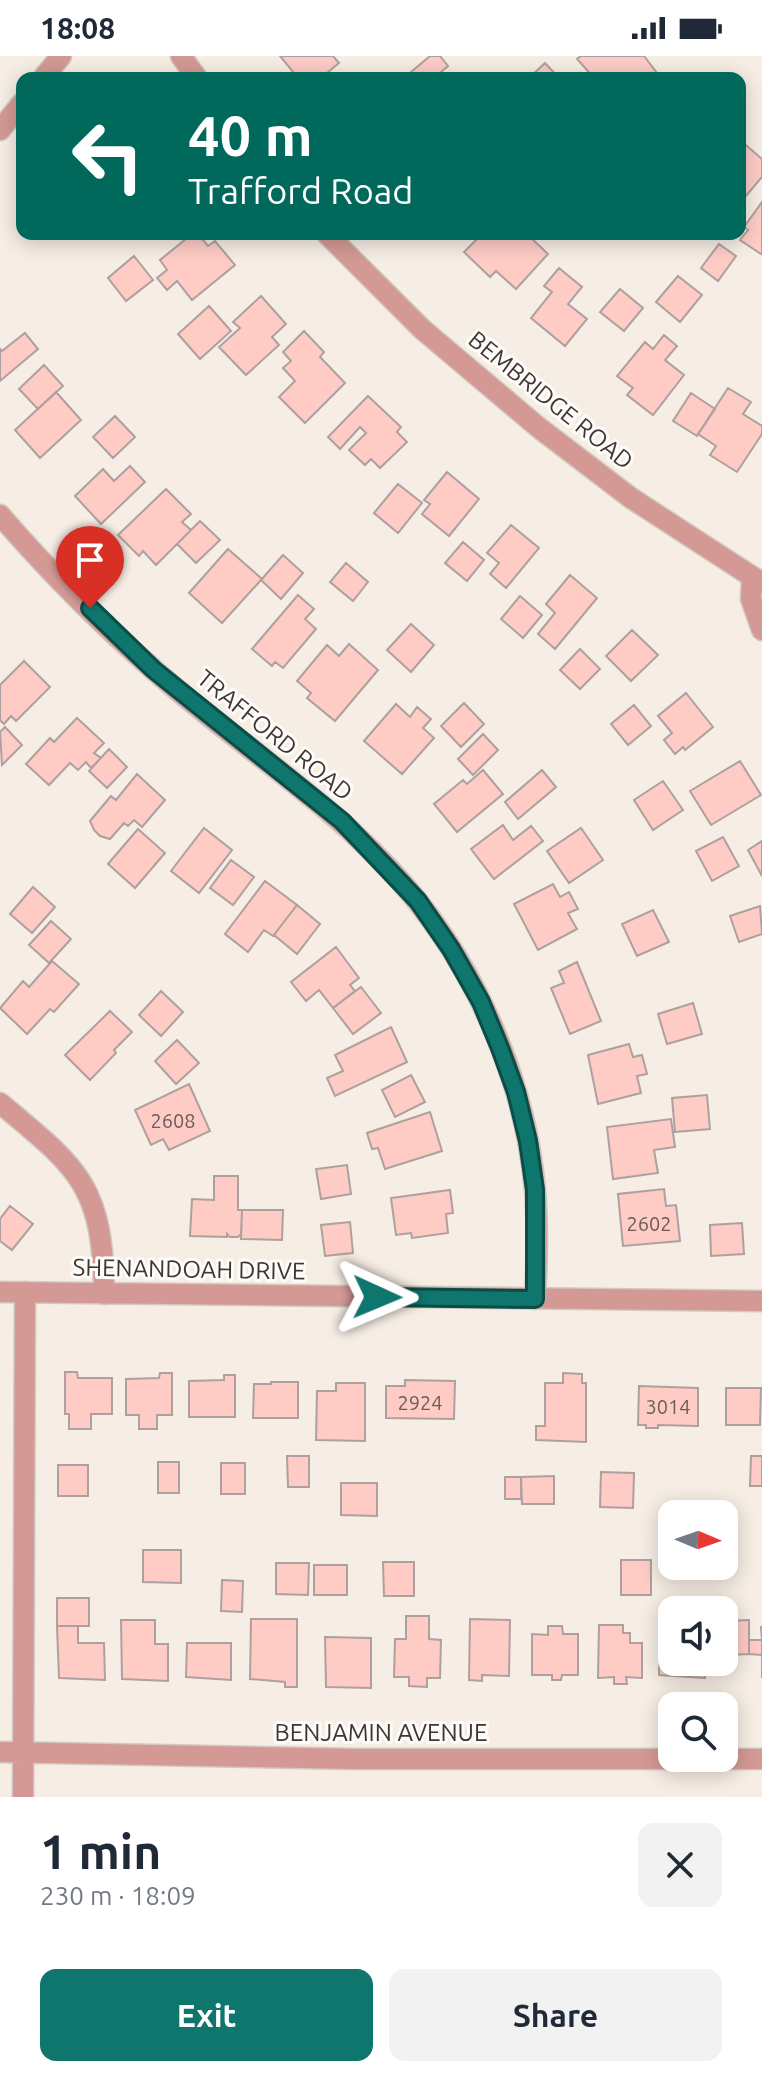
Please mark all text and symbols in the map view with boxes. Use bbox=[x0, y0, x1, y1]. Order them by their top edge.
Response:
text: 18:08 bbox=[40, 11, 115, 45]
icon: left bbox=[56, 104, 160, 208]
text: 40 m bbox=[188, 104, 313, 167]
text: Trafford Road bbox=[188, 170, 413, 211]
street label: BEMBRIDGE ROAD bbox=[463, 325, 639, 475]
pin bbox=[56, 526, 124, 608]
icon: arrive bbox=[68, 538, 112, 582]
street label: TRAFFORD ROAD bbox=[192, 664, 358, 806]
house number: 2608 bbox=[150, 1109, 196, 1132]
house number: 2602 bbox=[626, 1212, 672, 1235]
street label: SHENANDOAH DRIVE bbox=[73, 1253, 305, 1285]
position arrow bbox=[335, 1255, 419, 1339]
house number: 2924 bbox=[397, 1391, 443, 1414]
house number: 3014 bbox=[645, 1395, 691, 1418]
north arrow bbox=[658, 1500, 738, 1580]
map controls bbox=[658, 1500, 738, 1772]
button: sound bbox=[658, 1596, 738, 1676]
button: search bbox=[658, 1692, 738, 1772]
street label: BENJAMIN AVENUE bbox=[275, 1719, 487, 1746]
button: close bbox=[638, 1823, 722, 1907]
text: 1 min bbox=[40, 1824, 161, 1878]
text: 230 m · 18:09 bbox=[40, 1881, 196, 1910]
button: Exit bbox=[40, 1969, 373, 2061]
button: Share bbox=[389, 1969, 722, 2061]

